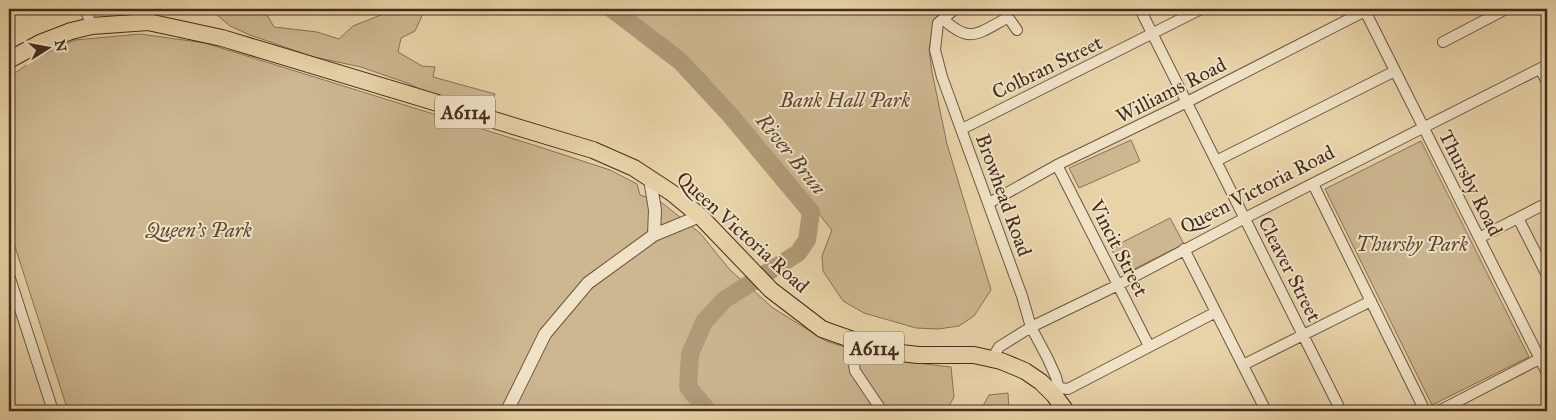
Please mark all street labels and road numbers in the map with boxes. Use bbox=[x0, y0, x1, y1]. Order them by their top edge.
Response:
street label: Colbran Street bbox=[988, 30, 1106, 104]
street label: Williams Road bbox=[1112, 52, 1230, 128]
road number: A6114 bbox=[435, 95, 495, 128]
street label: Thursby Road bbox=[1434, 126, 1508, 240]
street label: Browhead Road bbox=[971, 131, 1037, 259]
street label: Queen Victoria Road bbox=[1176, 140, 1338, 238]
street label: Queen Victoria Road bbox=[672, 166, 814, 298]
street label: Vincit Street bbox=[1084, 195, 1154, 300]
street label: Cleaver Street bbox=[1253, 212, 1327, 326]
road number: A6114 bbox=[844, 332, 904, 364]

